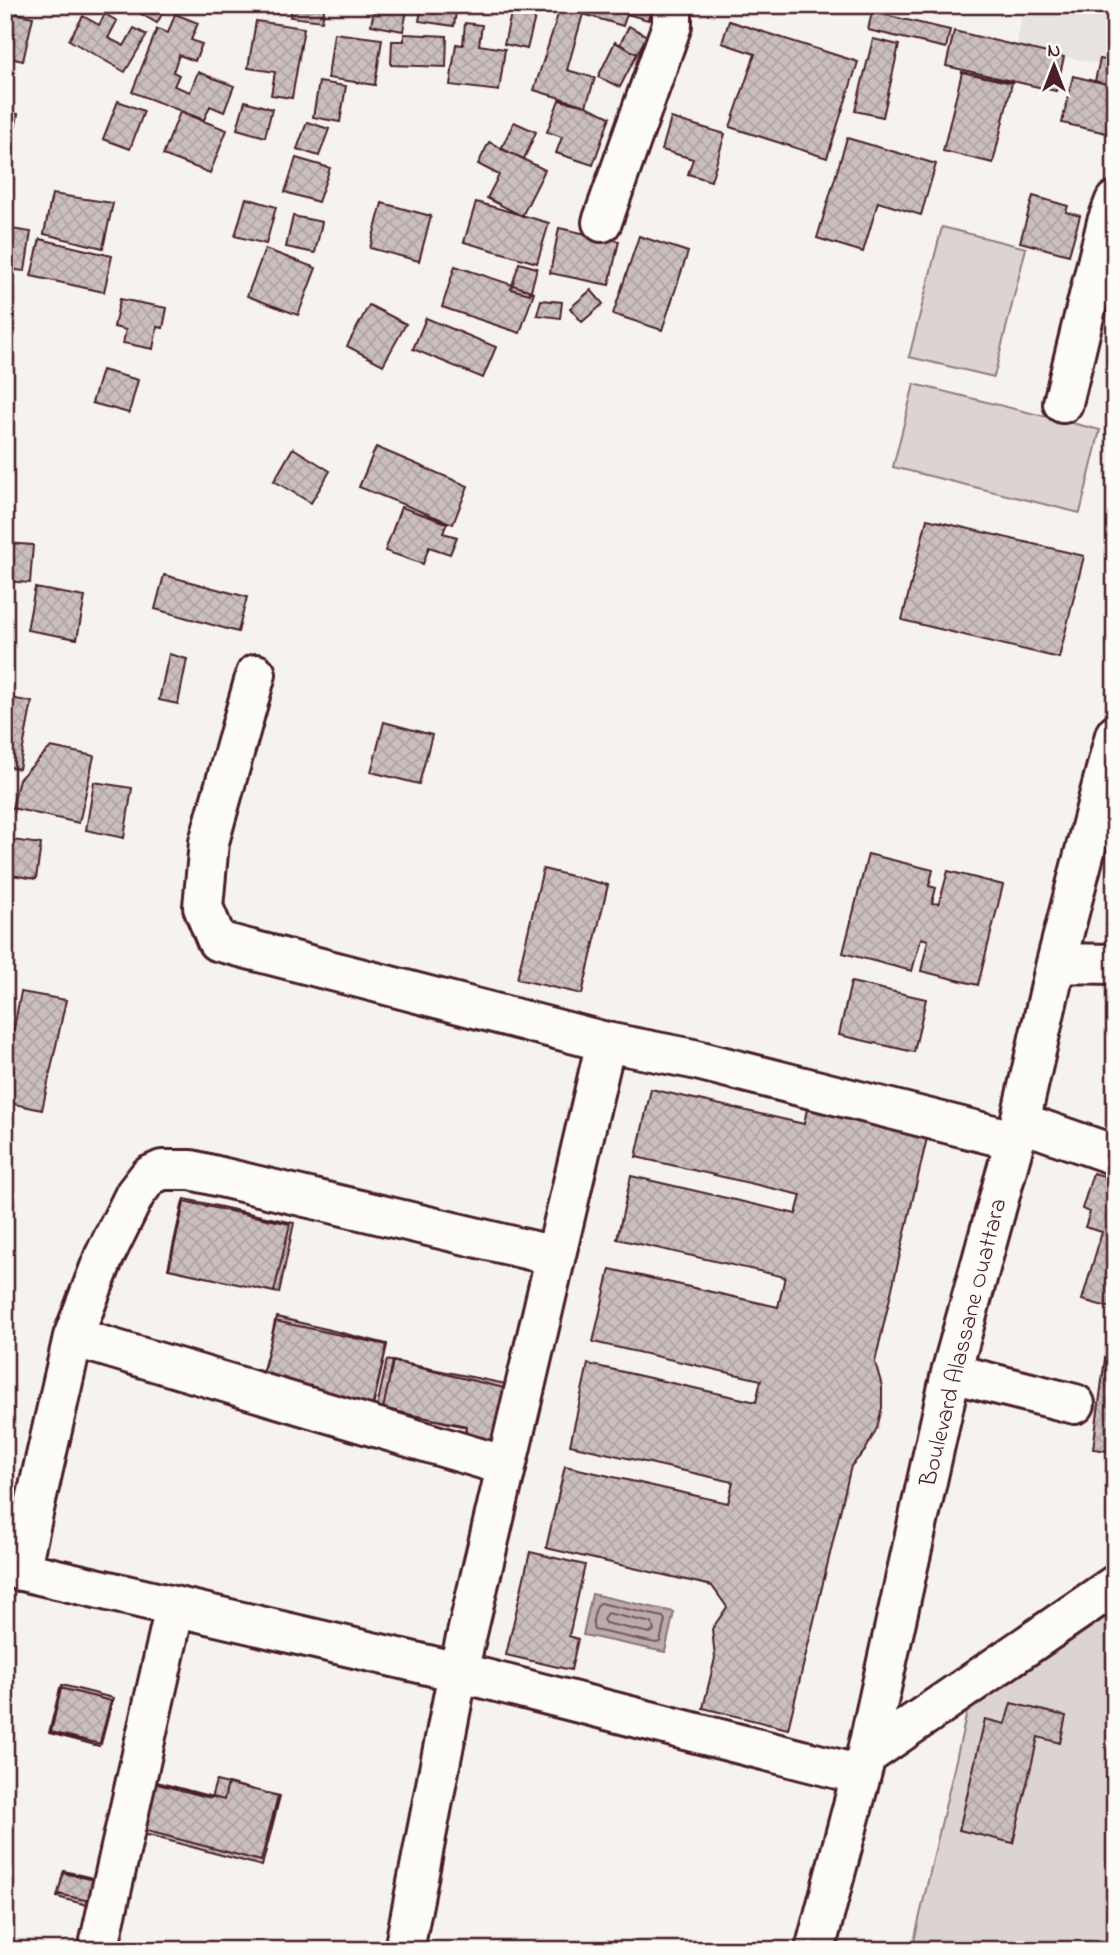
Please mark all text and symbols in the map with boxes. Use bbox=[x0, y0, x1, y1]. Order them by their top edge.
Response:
north arrow bbox=[1018, 32, 1088, 102]
text: N bbox=[1048, 38, 1061, 65]
street label: Boulevard Alassane Ouattara bbox=[911, 1195, 1017, 1491]

